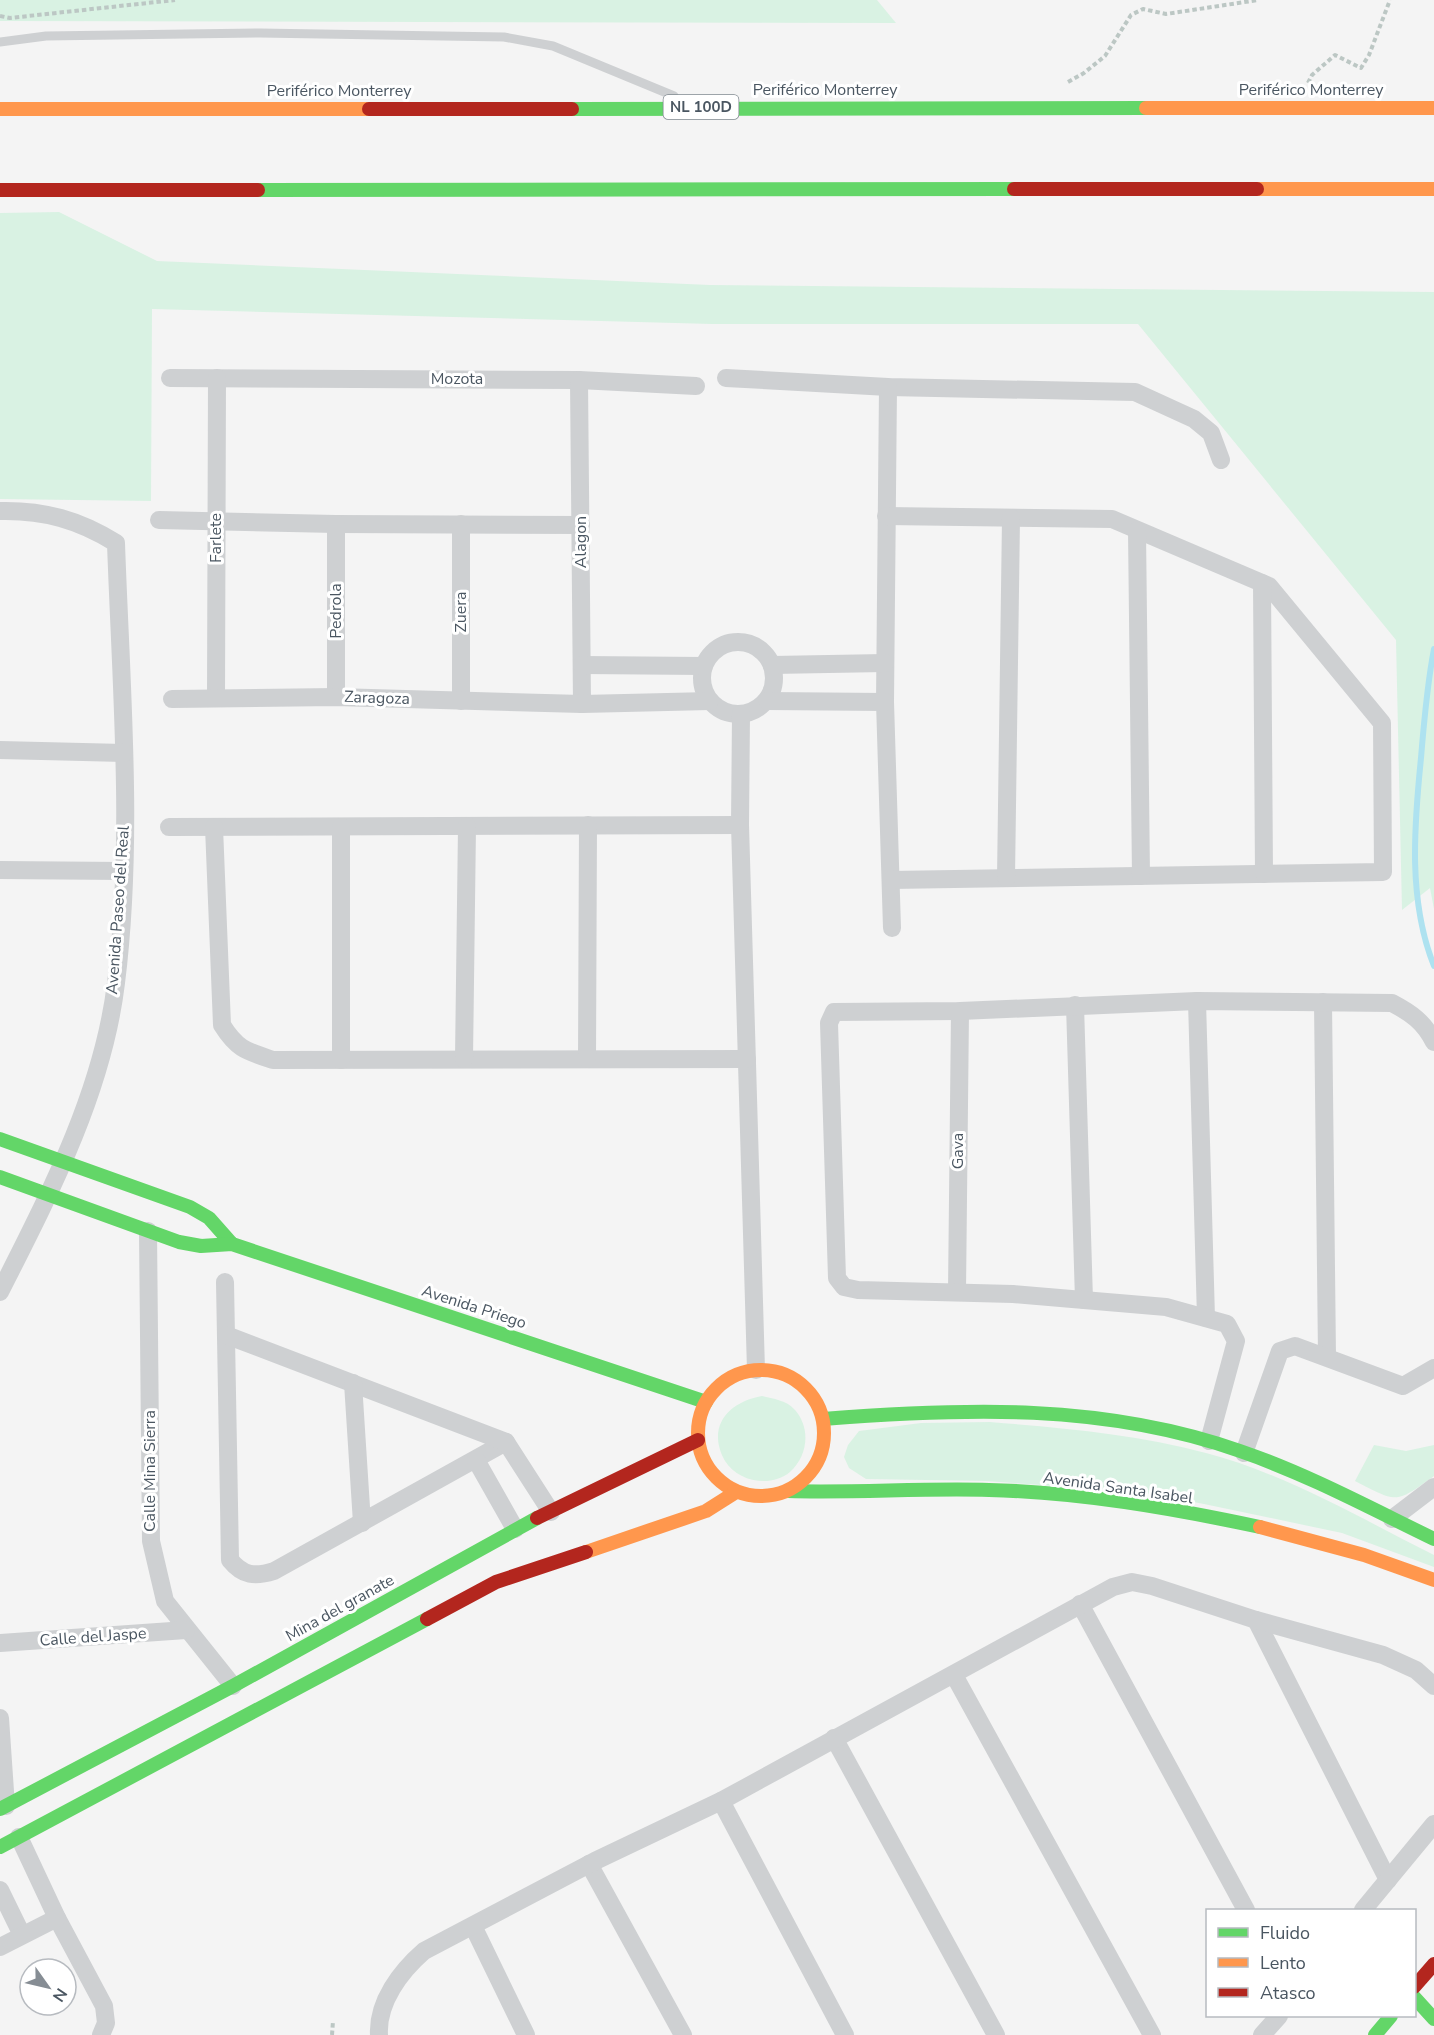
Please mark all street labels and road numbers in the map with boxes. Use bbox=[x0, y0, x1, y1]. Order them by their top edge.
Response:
street label: Periférico Monterrey bbox=[753, 79, 898, 101]
street label: Periférico Monterrey bbox=[1239, 79, 1384, 101]
street label: Periférico Monterrey bbox=[267, 80, 412, 102]
road number: NL 100D bbox=[664, 95, 738, 119]
street label: Mozota bbox=[431, 368, 483, 390]
street label: Farlete bbox=[205, 513, 227, 563]
street label: Alagon bbox=[570, 516, 592, 568]
street label: Pedrola bbox=[325, 583, 347, 639]
street label: Zuera bbox=[450, 592, 472, 632]
street label: Zaragoza bbox=[344, 686, 410, 710]
street label: Avenida Paseo del Real bbox=[101, 825, 135, 995]
street label: Gava bbox=[947, 1133, 969, 1169]
street label: Avenida Priego bbox=[419, 1280, 529, 1334]
street label: Calle Mina Sierra bbox=[139, 1410, 161, 1532]
street label: Avenida Santa Isabel bbox=[1042, 1467, 1195, 1509]
street label: Mina del granate bbox=[282, 1569, 398, 1647]
street label: Calle del Jaspe bbox=[39, 1622, 147, 1652]

